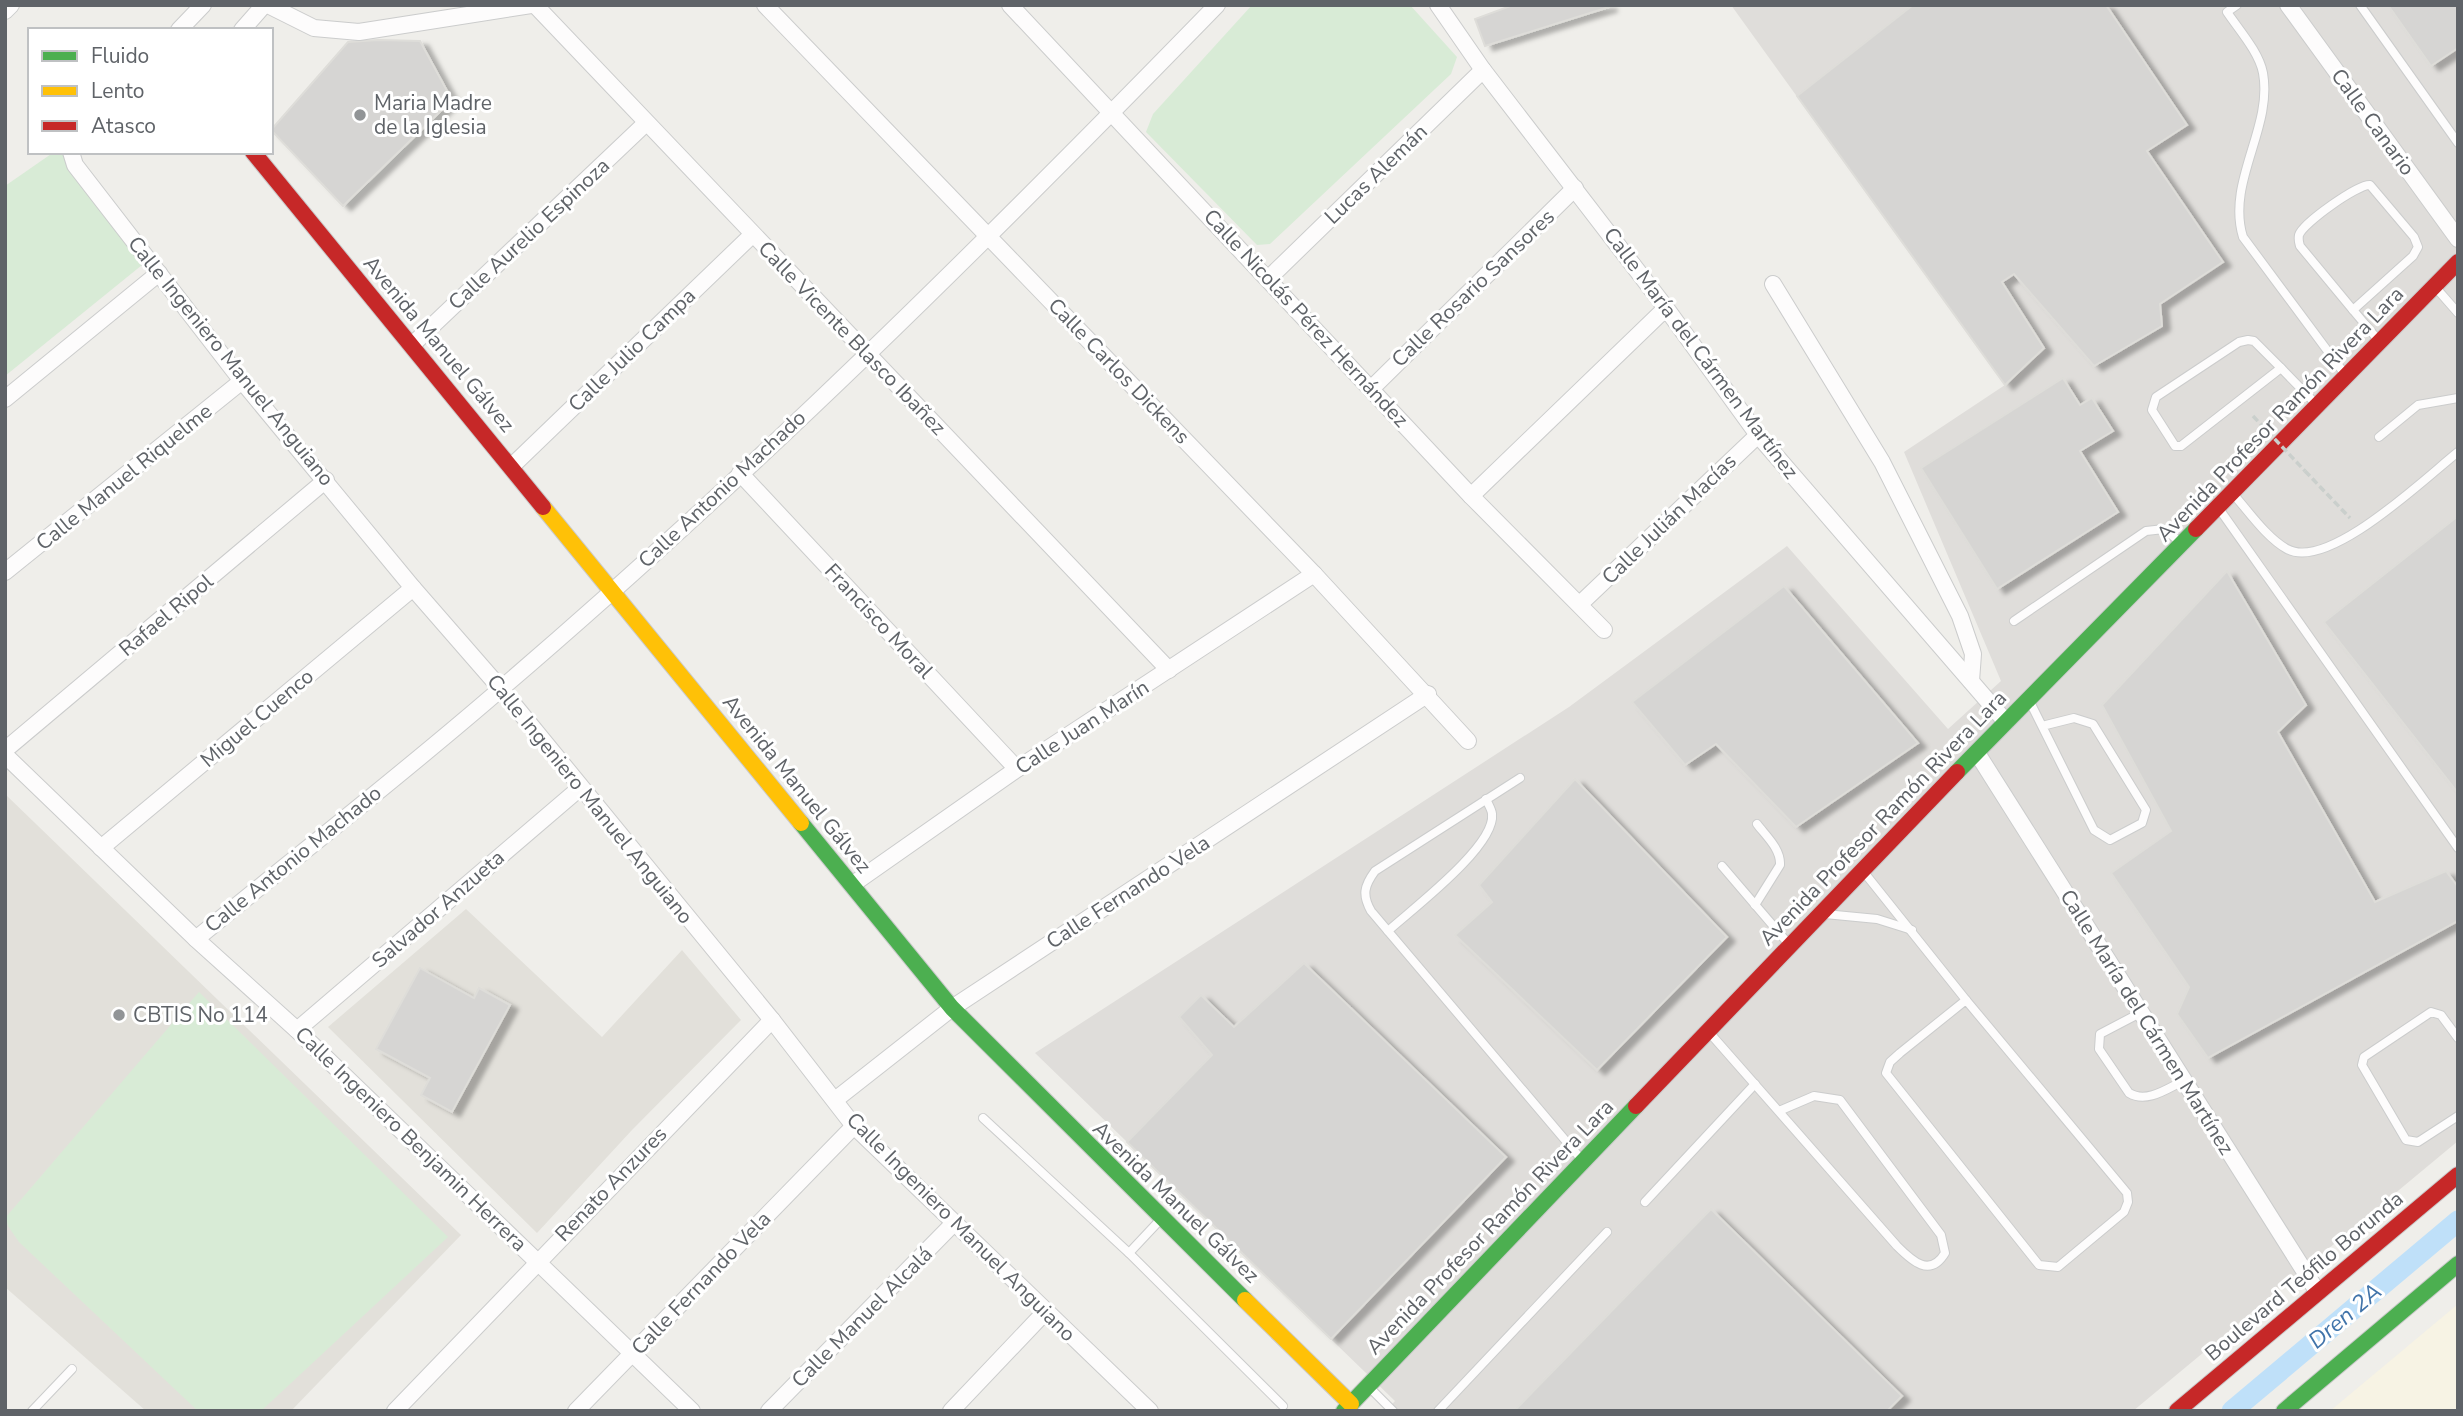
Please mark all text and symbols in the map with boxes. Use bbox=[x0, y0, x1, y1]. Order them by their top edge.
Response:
legend bbox=[28, 28, 273, 154]
text: Fluido bbox=[91, 42, 149, 70]
street label: Calle Canario bbox=[2325, 63, 2421, 181]
text: Lento bbox=[91, 77, 144, 105]
place label: Maria Madre de la Iglesia bbox=[374, 89, 492, 141]
marker: Maria Madre de la Iglesia bbox=[352, 107, 368, 123]
text: Atasco bbox=[91, 112, 156, 140]
street label: Lucas Alemán bbox=[1318, 118, 1434, 230]
street label: Calle Aurelio Espinoza bbox=[442, 152, 616, 316]
street label: Calle Nicolás Pérez Hernández bbox=[1197, 203, 1415, 433]
street label: Calle Rosario Sansores bbox=[1385, 203, 1561, 373]
street label: Calle María del Cármen Martínez bbox=[1597, 222, 1805, 485]
street label: Calle Ingeniero Manuel Anguiano bbox=[121, 230, 341, 492]
street label: Calle Vicente Blasco Ibañez bbox=[752, 235, 952, 441]
street label: Avenida Manuel Gálvez bbox=[357, 250, 521, 438]
street label: Avenida Profesor Ramón Rivera Lara bbox=[2150, 280, 2410, 548]
street label: Calle Julio Campa bbox=[562, 282, 702, 418]
street label: Calle Carlos Dickens bbox=[1042, 292, 1196, 450]
street label: Calle Manuel Riquelme bbox=[30, 397, 218, 557]
street label: Calle Antonio Machado bbox=[632, 404, 812, 574]
street label: Calle Julián Macías bbox=[1596, 448, 1742, 590]
street label: Francisco Moral bbox=[818, 558, 940, 685]
street label: Rafael Ripol bbox=[113, 567, 220, 663]
street label: Miguel Cuenco bbox=[195, 662, 319, 774]
street label: Calle Ingeniero Manuel Anguiano bbox=[480, 668, 700, 930]
street label: Calle Juan Marín bbox=[1010, 673, 1154, 781]
street label: Avenida Profesor Ramón Rivera Lara bbox=[1753, 684, 2013, 952]
street label: Avenida Manuel Gálvez bbox=[716, 689, 878, 879]
street label: Calle Antonio Machado bbox=[199, 779, 387, 939]
street label: Calle Fernando Vela bbox=[1041, 829, 1215, 955]
street label: Salvador Anzueta bbox=[366, 844, 510, 974]
street label: Calle María del Cármen Martínez bbox=[2054, 884, 2241, 1160]
place label: CBTIS No 114 bbox=[133, 1001, 268, 1029]
marker: CBTIS No 114 bbox=[111, 1007, 127, 1023]
street label: Calle Ingeniero Benjamin Herrera bbox=[289, 1020, 533, 1258]
street label: Avenida Profesor Ramón Rivera Lara bbox=[1360, 1093, 1620, 1361]
street label: Calle Ingeniero Manuel Anguiano bbox=[840, 1106, 1082, 1348]
street label: Avenida Manuel Gálvez bbox=[1087, 1115, 1266, 1289]
street label: Renato Anzures bbox=[549, 1120, 673, 1248]
street label: Boulevard Teófilo Borunda bbox=[2199, 1185, 2409, 1367]
street label: Calle Fernando Vela bbox=[625, 1205, 777, 1361]
street label: Calle Manuel Alcalá bbox=[785, 1240, 939, 1394]
water label: Dren 2A bbox=[2302, 1276, 2388, 1356]

